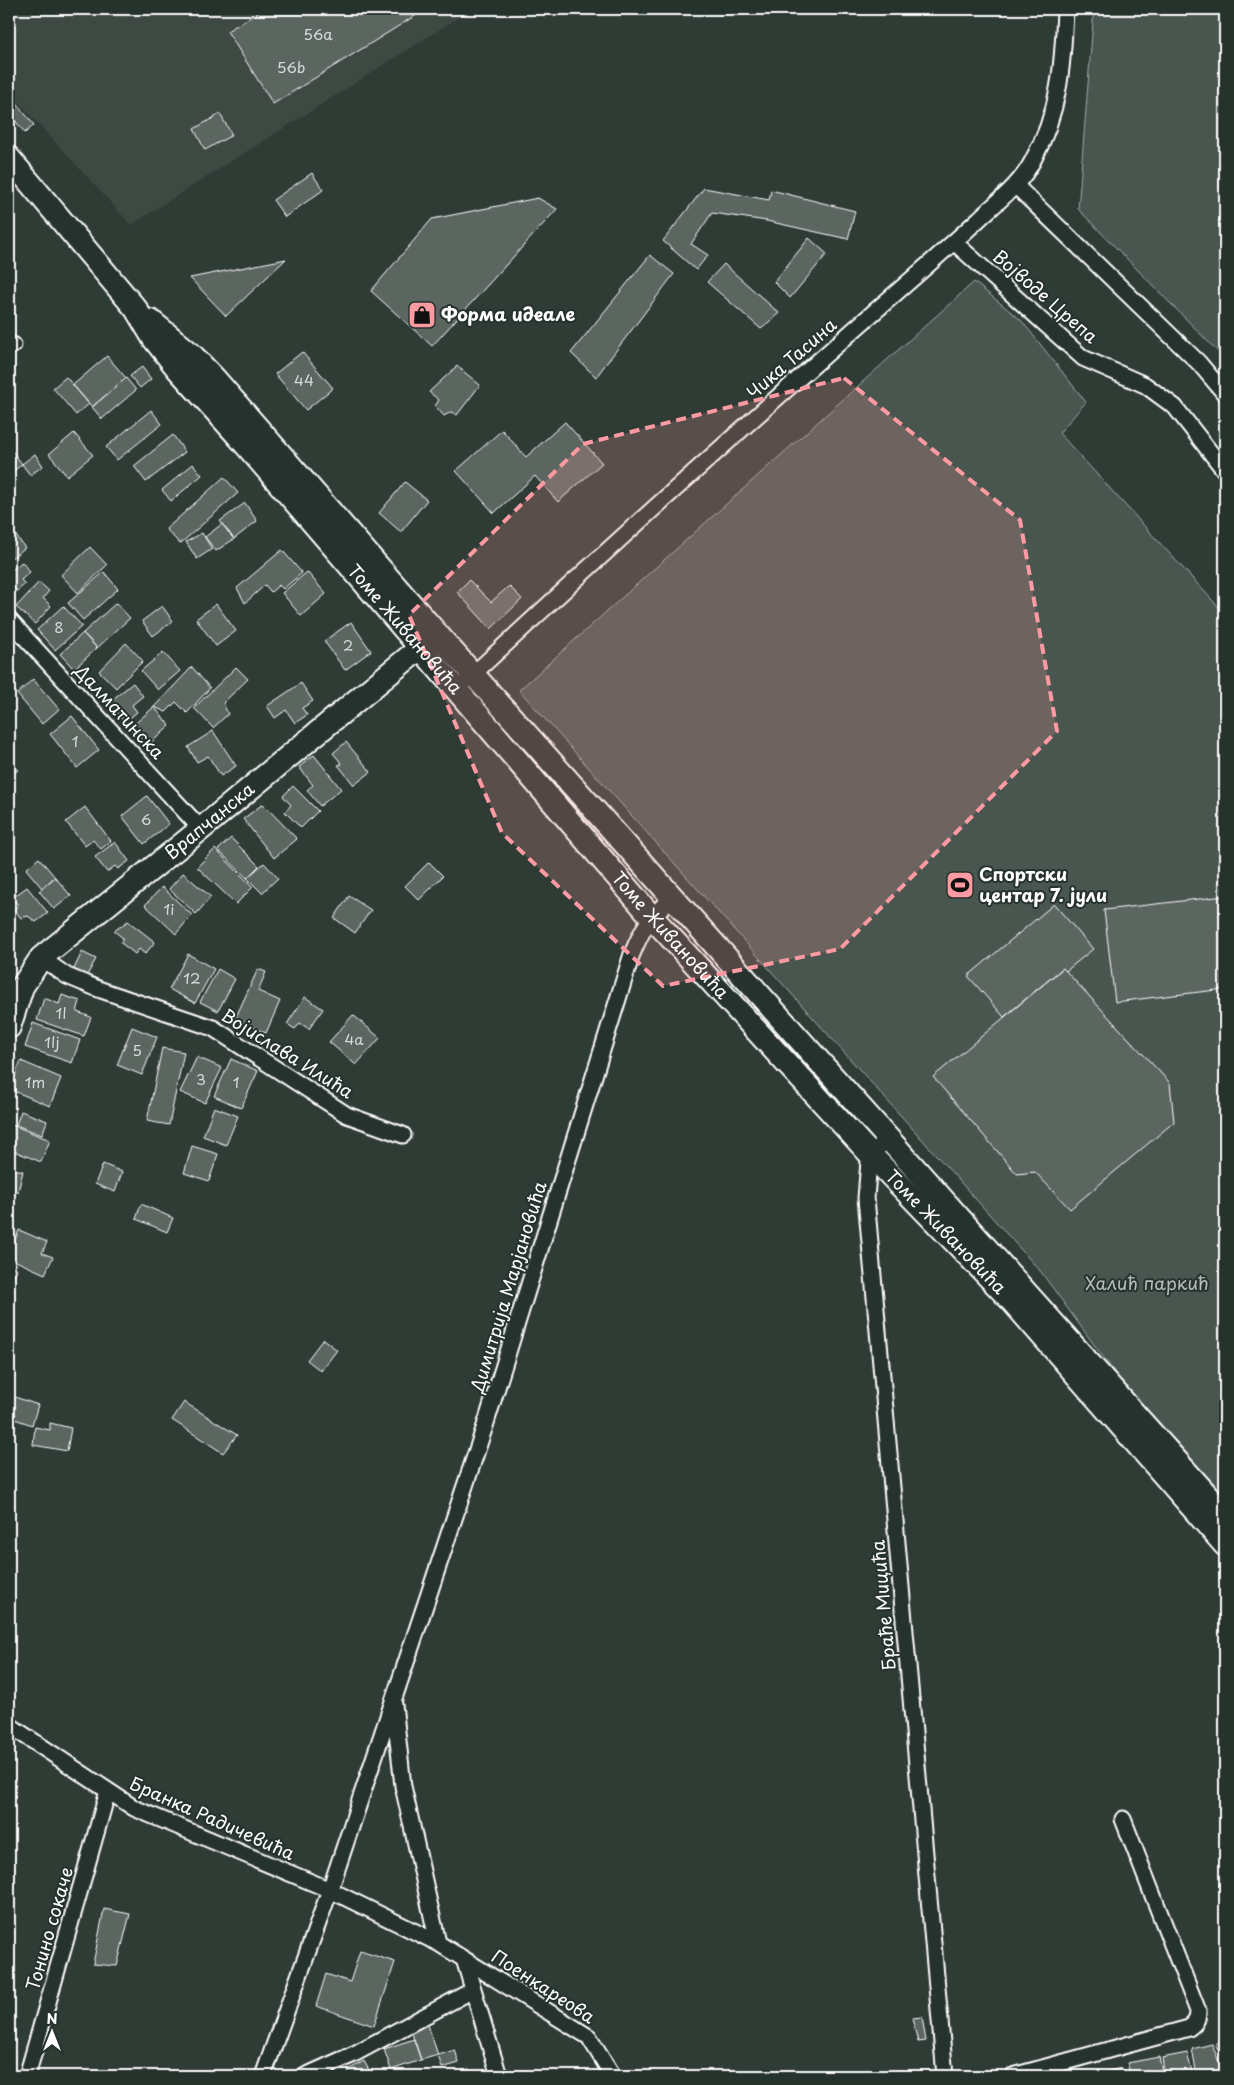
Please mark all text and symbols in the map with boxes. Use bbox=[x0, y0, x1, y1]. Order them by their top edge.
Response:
house number: 56a bbox=[303, 22, 333, 45]
house number: 56b bbox=[277, 55, 305, 78]
street label: Војводе Црепа bbox=[988, 243, 1104, 349]
shop icon: Форма идеале bbox=[407, 300, 437, 330]
place label: Форма идеале bbox=[441, 300, 576, 327]
street label: Чика Тасина bbox=[740, 311, 843, 405]
house number: 44 bbox=[294, 368, 314, 391]
street label: Томе Живановића bbox=[342, 557, 470, 700]
house number: 8 bbox=[54, 615, 64, 638]
house number: 2 bbox=[343, 633, 353, 656]
street label: Далматинска bbox=[68, 657, 172, 765]
house number: 1 bbox=[72, 729, 78, 752]
street label: Врапчанска bbox=[158, 775, 260, 865]
house number: 6 bbox=[141, 807, 151, 830]
place label: Спортски центар 7. јули bbox=[979, 860, 1107, 908]
street label: Томе Живановића bbox=[606, 865, 736, 1005]
sports icon: Спортски центар 7. јули bbox=[945, 870, 975, 900]
house number: 1i bbox=[164, 897, 174, 920]
house number: 12 bbox=[183, 966, 201, 989]
house number: 1l bbox=[55, 1001, 67, 1024]
street label: Војислава Илића bbox=[216, 1001, 360, 1105]
house number: 4a bbox=[344, 1027, 364, 1050]
house number: 1lj bbox=[44, 1030, 60, 1053]
house number: 5 bbox=[132, 1038, 142, 1061]
house number: 3 bbox=[196, 1067, 206, 1090]
house number: 1m bbox=[25, 1070, 45, 1093]
house number: 1 bbox=[233, 1070, 239, 1093]
street label: Томе Живановића bbox=[880, 1163, 1014, 1300]
street label: Димитрија Марјановића bbox=[462, 1177, 553, 1396]
park label: Халић паркић bbox=[1085, 1269, 1209, 1296]
street label: Браће Мицића bbox=[863, 1538, 902, 1671]
street label: Бранка Радичевића bbox=[126, 1769, 300, 1866]
street label: Тонино сокаче bbox=[18, 1864, 79, 1994]
street label: Поенкареова bbox=[487, 1942, 602, 2030]
north arrow bbox=[28, 2008, 78, 2058]
text: N bbox=[46, 2008, 58, 2029]

